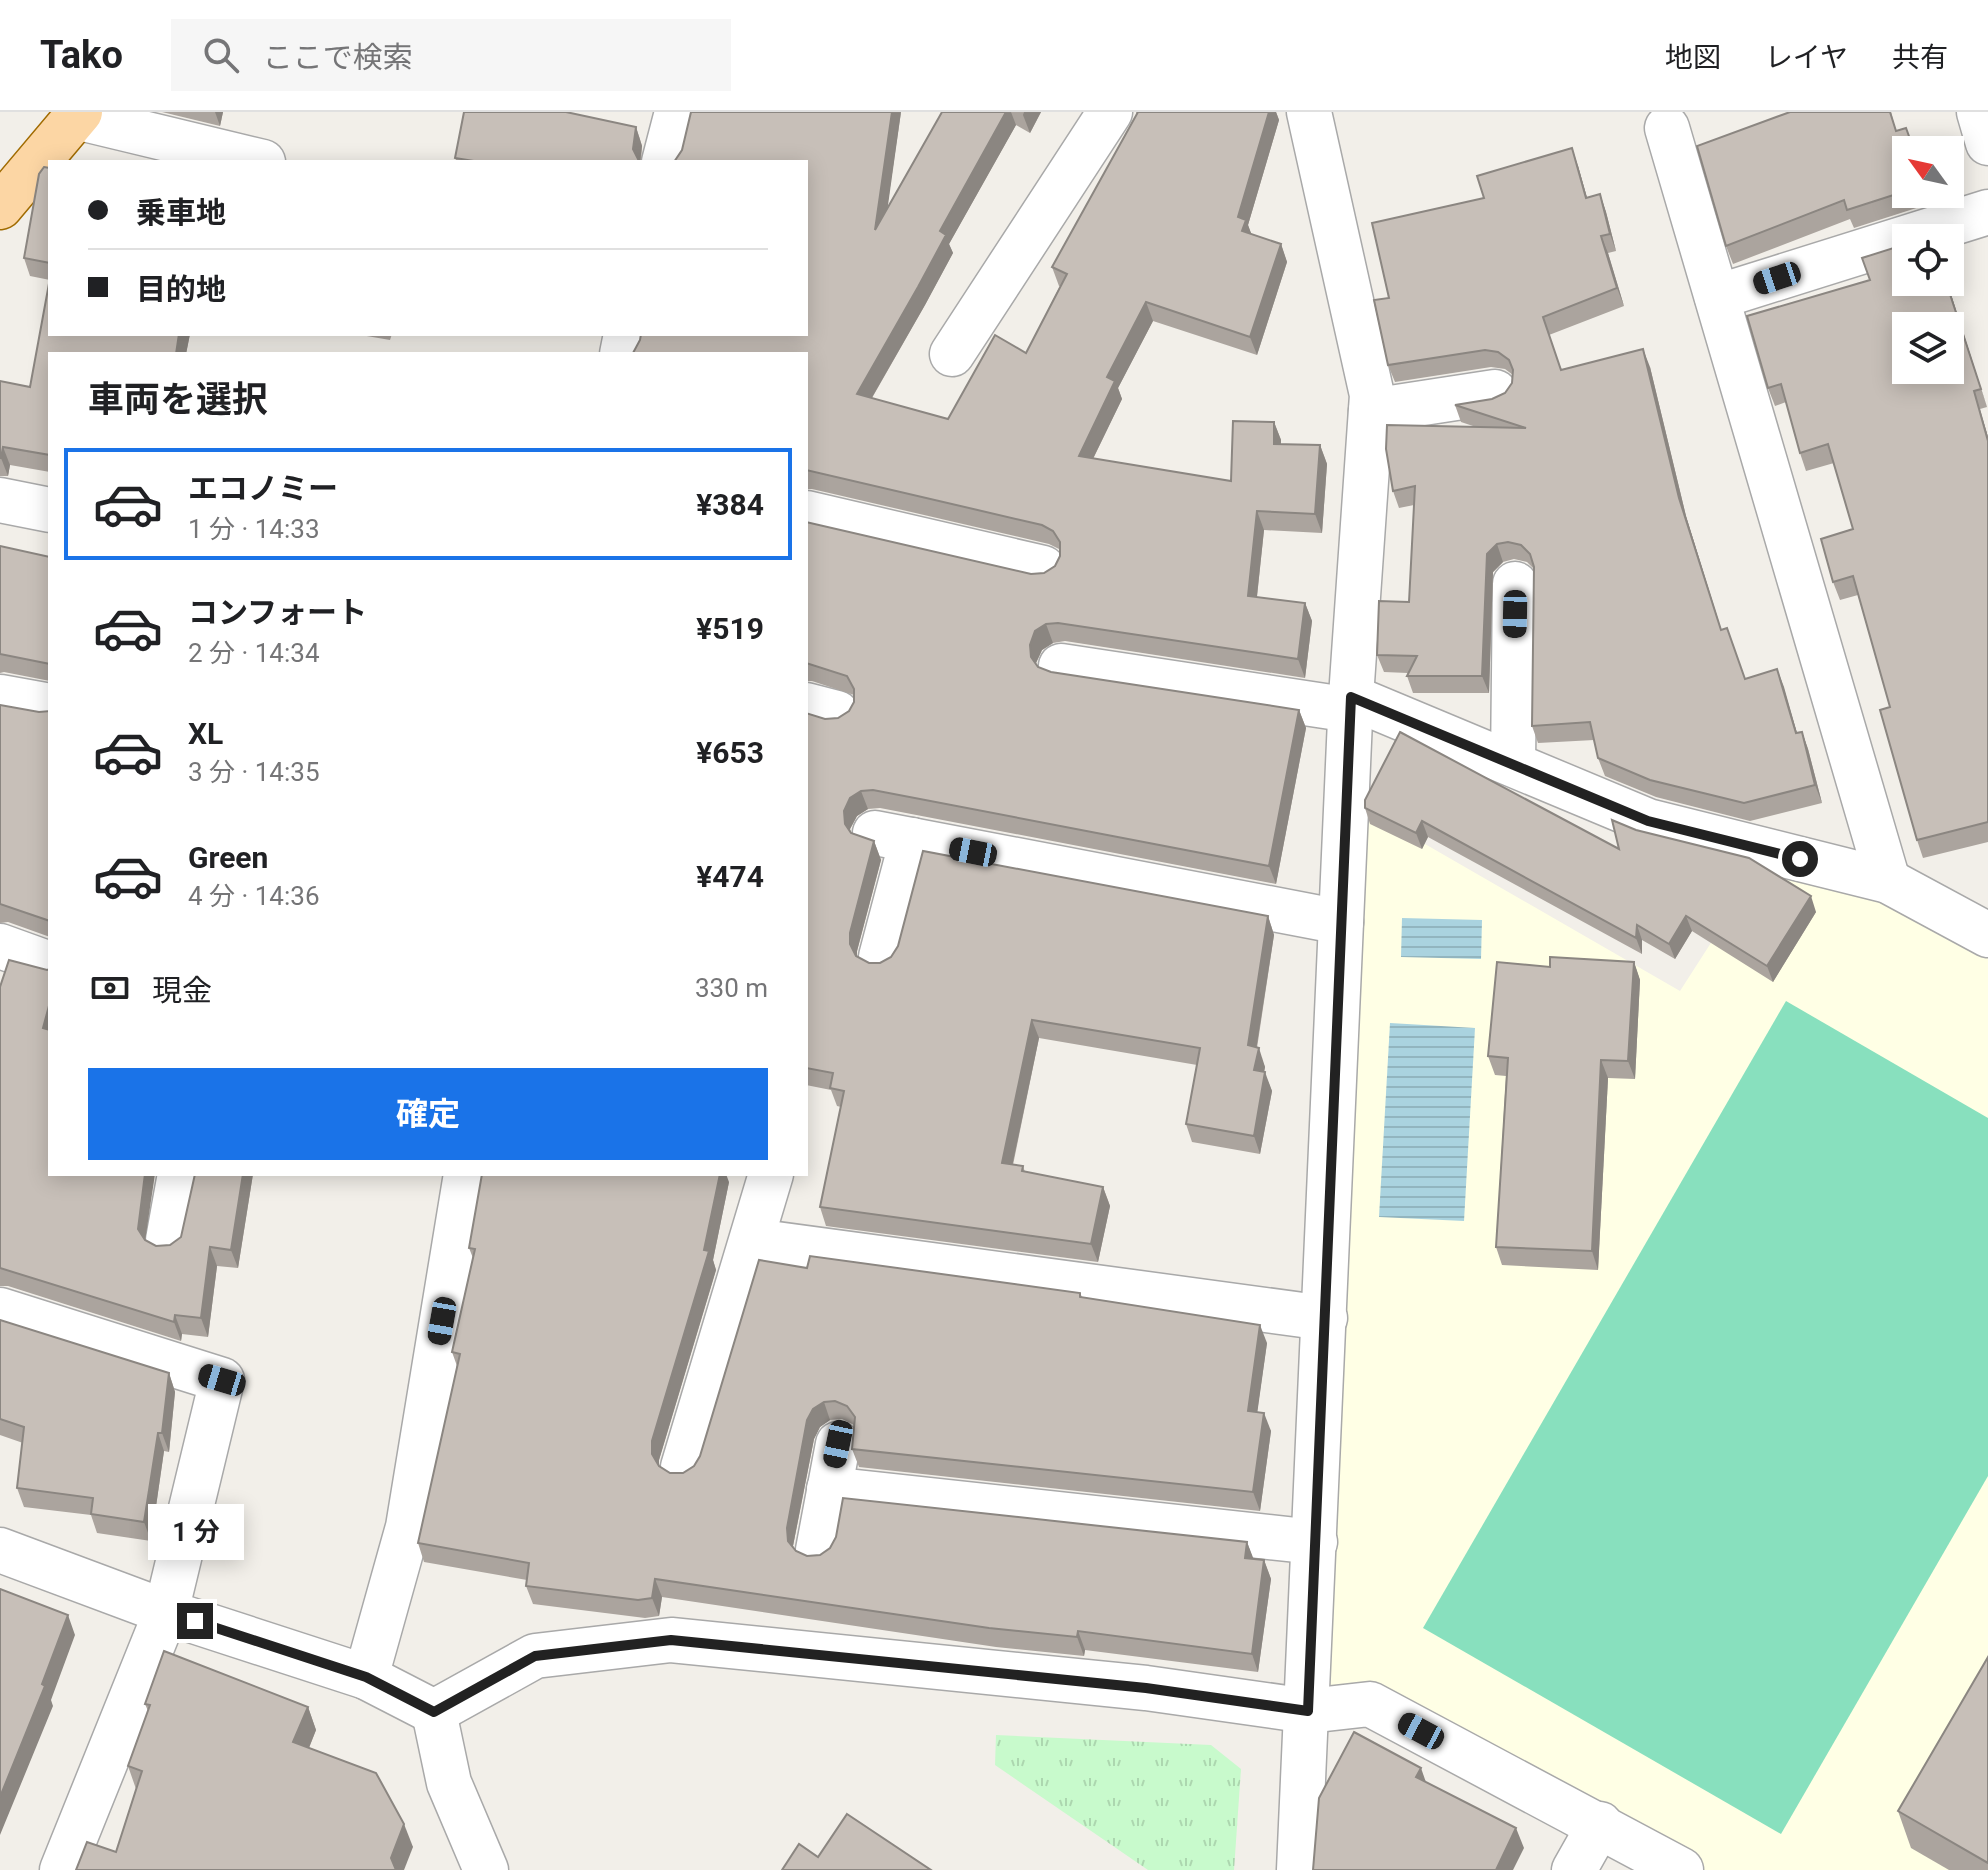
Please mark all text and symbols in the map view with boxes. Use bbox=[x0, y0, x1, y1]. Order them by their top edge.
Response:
search box bbox=[171, 19, 731, 91]
text: Tako bbox=[40, 33, 123, 77]
icon: search bbox=[199, 33, 243, 77]
text: ここで検索 bbox=[263, 40, 413, 75]
text: 地図 bbox=[1665, 41, 1721, 74]
text: レイヤ bbox=[1765, 41, 1848, 74]
text: 共有 bbox=[1892, 41, 1948, 74]
north arrow bbox=[1892, 136, 1964, 208]
map controls bbox=[1892, 136, 1964, 384]
text: 乗車地 bbox=[136, 195, 226, 230]
button: locate bbox=[1892, 224, 1964, 296]
car bbox=[1750, 259, 1804, 297]
text: 目的地 bbox=[136, 272, 226, 307]
button: layers bbox=[1892, 312, 1964, 384]
text: 車両を選択 bbox=[88, 379, 268, 421]
icon: car bbox=[92, 468, 164, 540]
text: エコノミー bbox=[188, 471, 338, 506]
text: ¥384 bbox=[696, 487, 764, 522]
text: 1 分 · 14:33 bbox=[188, 514, 320, 544]
car bbox=[1503, 590, 1527, 638]
icon: car bbox=[92, 592, 164, 664]
text: コンフォート bbox=[188, 595, 367, 630]
text: ¥519 bbox=[696, 611, 764, 646]
text: 2 分 · 14:34 bbox=[188, 638, 320, 668]
icon: car bbox=[92, 716, 164, 788]
text: XL bbox=[188, 716, 223, 751]
text: ¥653 bbox=[696, 735, 764, 770]
text: 3 分 · 14:35 bbox=[188, 757, 320, 787]
car bbox=[947, 836, 999, 868]
icon: car bbox=[92, 840, 164, 912]
text: Green bbox=[188, 840, 268, 875]
route start bbox=[1782, 841, 1818, 877]
text: ¥474 bbox=[696, 859, 764, 894]
text: 4 分 · 14:36 bbox=[188, 881, 320, 911]
icon: cash bbox=[88, 966, 132, 1010]
text: 現金 bbox=[152, 973, 212, 1008]
text: 330 m bbox=[695, 973, 768, 1003]
button: 確定 bbox=[88, 1068, 768, 1160]
car bbox=[426, 1295, 458, 1347]
car bbox=[196, 1362, 248, 1398]
car bbox=[821, 1418, 855, 1470]
callout: 1 分 bbox=[147, 1505, 243, 1561]
text: 1 分 bbox=[172, 1517, 220, 1547]
route end bbox=[177, 1603, 213, 1639]
car bbox=[1394, 1709, 1448, 1753]

